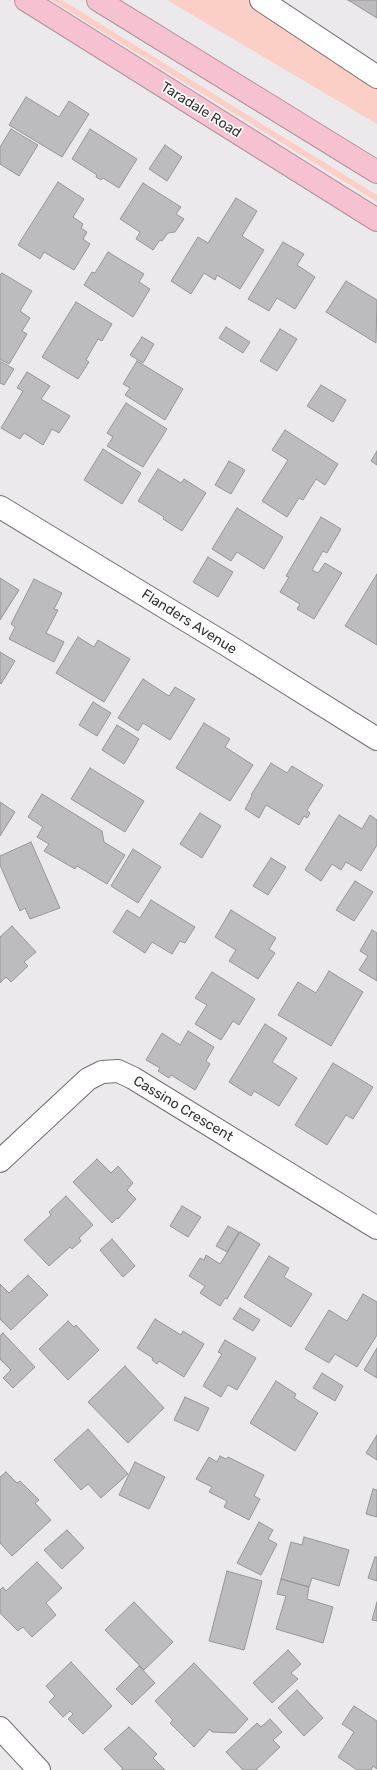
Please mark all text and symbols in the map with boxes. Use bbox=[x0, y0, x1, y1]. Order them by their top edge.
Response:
street label: Taradale Road bbox=[158, 79, 244, 141]
street label: Flanders Avenue bbox=[138, 586, 240, 658]
street label: Cassino Crescent bbox=[130, 1073, 236, 1145]

